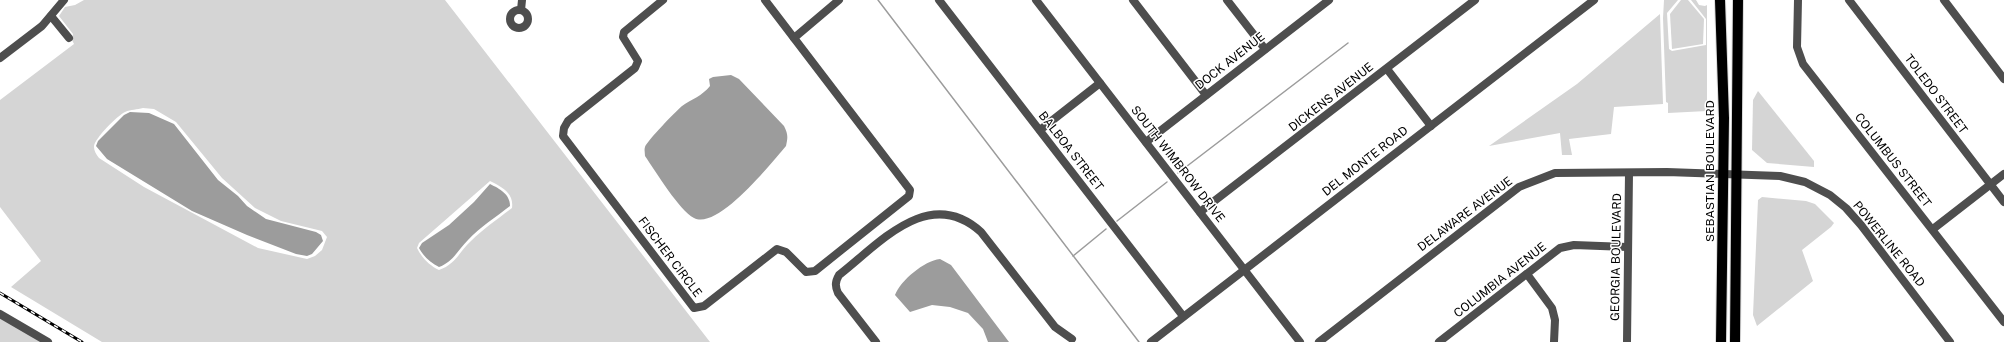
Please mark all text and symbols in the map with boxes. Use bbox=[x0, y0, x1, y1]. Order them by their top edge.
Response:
street label: DOCK AVENUE bbox=[1193, 30, 1267, 92]
street label: TOLEDO STREET bbox=[1902, 52, 1970, 136]
street label: DICKENS AVENUE bbox=[1286, 60, 1376, 134]
street label: SEBASTIAN BOULEVARD bbox=[1703, 100, 1717, 242]
street label: SOUTH WIMBROW DRIVE bbox=[1128, 103, 1228, 225]
street label: BALBOA STREET bbox=[1036, 109, 1106, 193]
street label: COLUMBUS STREET bbox=[1852, 110, 1934, 210]
street label: DEL MONTE ROAD bbox=[1319, 123, 1411, 199]
street label: DELAWARE AVENUE bbox=[1415, 174, 1515, 254]
street label: GEORGIA BOULEVARD bbox=[1608, 193, 1624, 321]
street label: POWERLINE ROAD bbox=[1850, 198, 1928, 290]
street label: FISCHER CIRCLE bbox=[635, 214, 705, 300]
street label: COLUMBIA AVENUE bbox=[1451, 240, 1549, 320]

